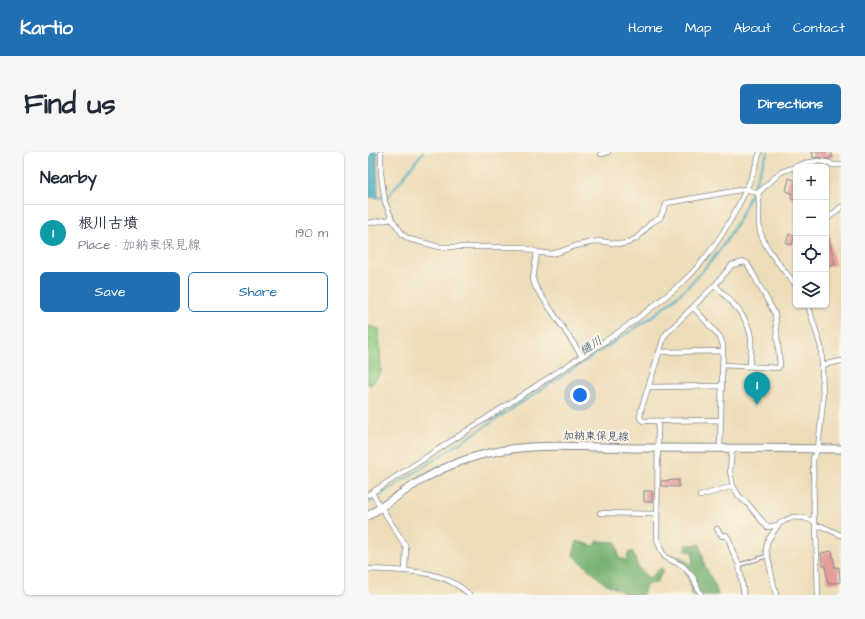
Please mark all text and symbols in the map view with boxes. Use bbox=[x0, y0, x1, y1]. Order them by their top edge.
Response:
text: Kartio bbox=[20, 15, 73, 42]
text: Home bbox=[628, 18, 663, 38]
text: Map bbox=[685, 18, 711, 38]
text: About bbox=[733, 18, 771, 38]
text: Contact bbox=[793, 18, 845, 38]
button: Directions bbox=[740, 84, 841, 124]
text: Find us bbox=[24, 85, 115, 124]
map controls bbox=[793, 164, 829, 308]
button: + bbox=[793, 164, 829, 200]
text: Nearby bbox=[40, 166, 97, 190]
button: − bbox=[793, 200, 829, 236]
text: 根川古墳 bbox=[78, 213, 138, 234]
text: 1 bbox=[52, 224, 54, 242]
text: 190 m bbox=[295, 224, 328, 242]
text: Place · 加納東保見線 bbox=[78, 236, 200, 254]
button: locate bbox=[793, 236, 829, 272]
button: Save bbox=[40, 272, 180, 312]
button: Share bbox=[188, 272, 328, 312]
button: layers bbox=[793, 272, 829, 308]
water label: 樋川 bbox=[576, 332, 606, 360]
pin: 1 bbox=[744, 372, 770, 405]
your location bbox=[570, 385, 590, 405]
street label: 加納東保見線 bbox=[563, 428, 629, 444]

